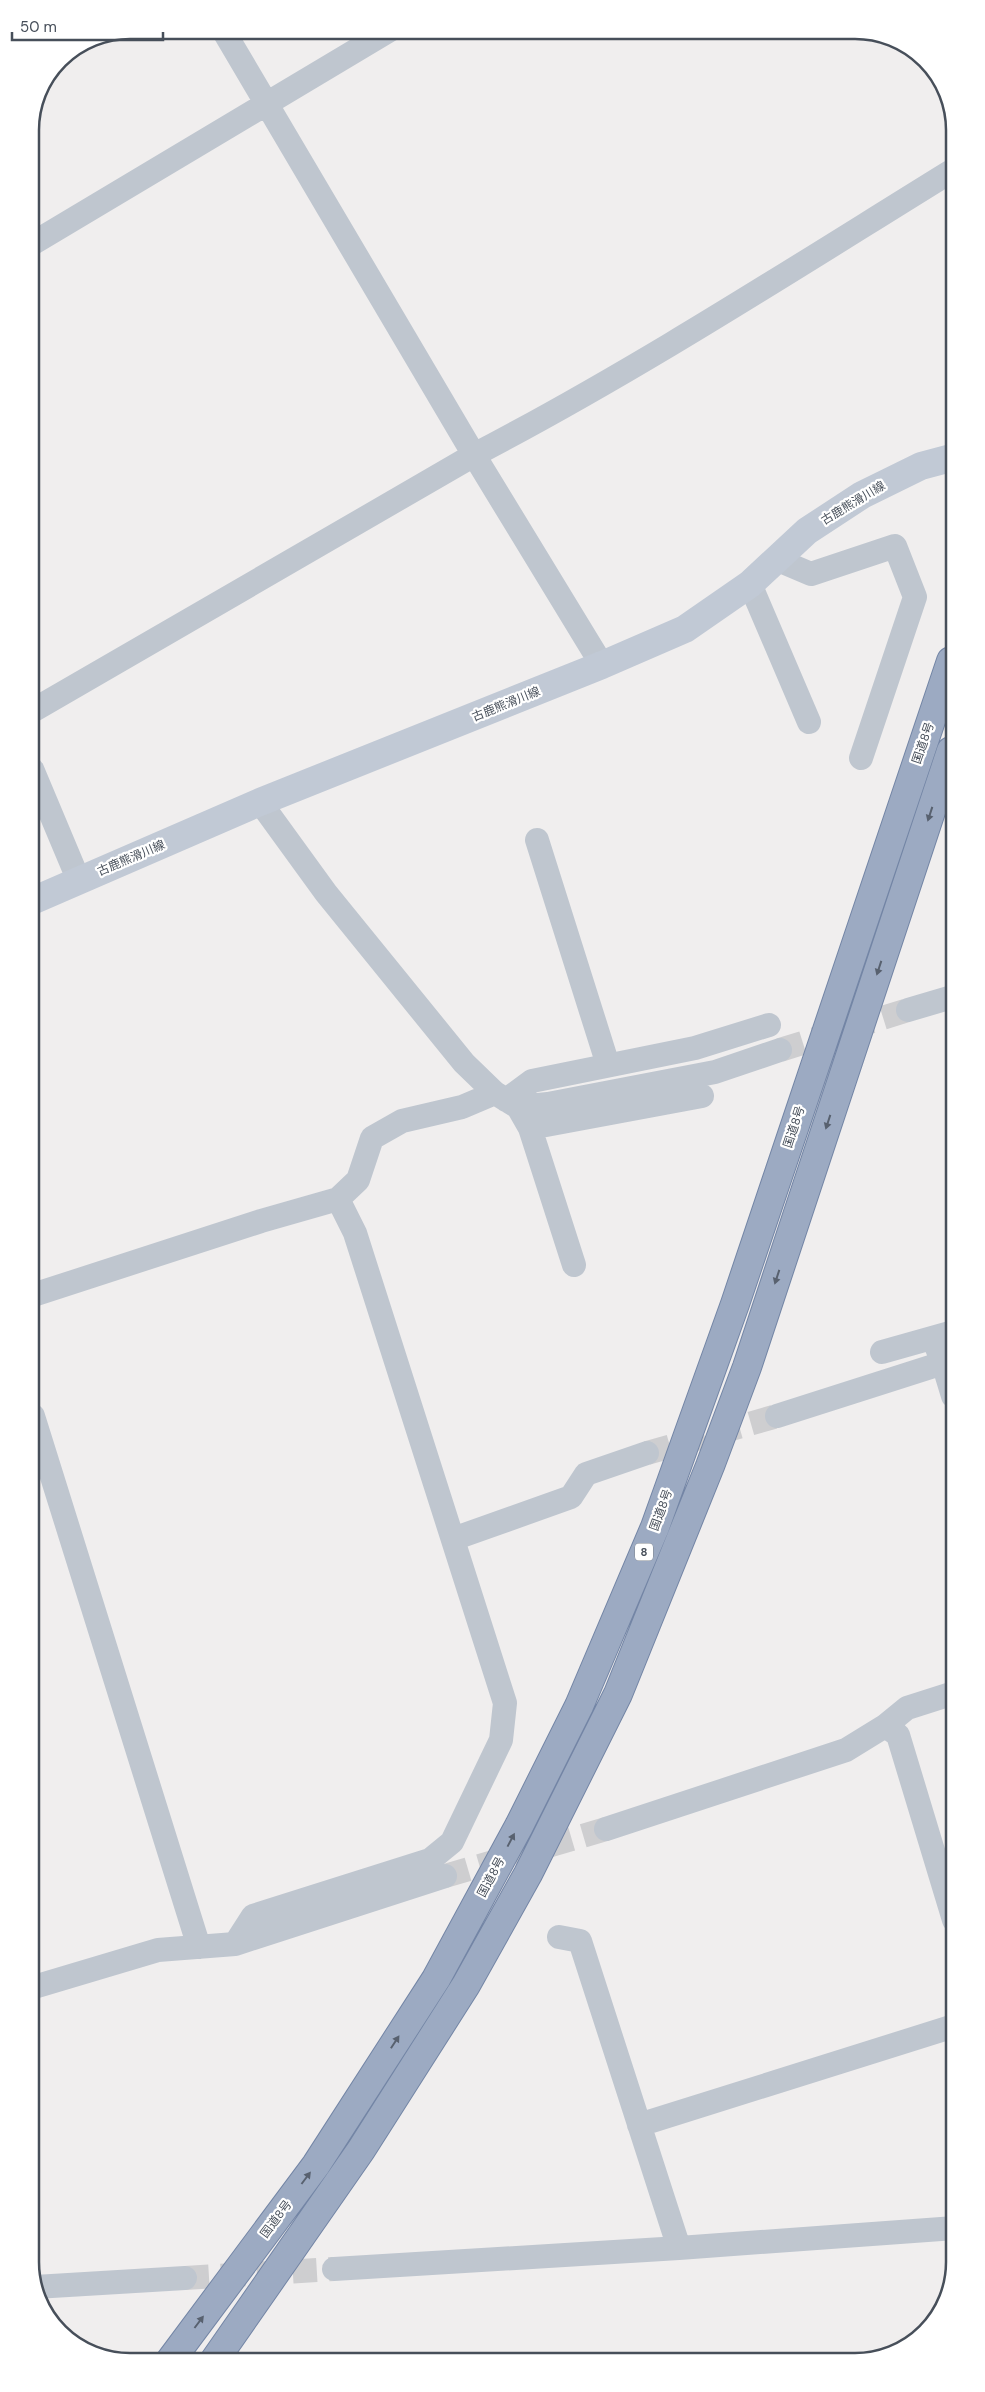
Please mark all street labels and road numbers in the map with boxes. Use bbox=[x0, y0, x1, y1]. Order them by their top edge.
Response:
street label: 古鹿熊滑川線 bbox=[818, 478, 888, 528]
street label: 古鹿熊滑川線 bbox=[470, 683, 542, 725]
street label: 国道8号 bbox=[908, 720, 938, 766]
street label: 古鹿熊滑川線 bbox=[95, 837, 167, 879]
street label: 国道8号 bbox=[780, 1104, 808, 1150]
street label: 国道8号 bbox=[646, 1487, 676, 1533]
road number: 8 bbox=[635, 1544, 653, 1560]
street label: 国道8号 bbox=[474, 1854, 508, 1900]
street label: 国道8号 bbox=[257, 2197, 295, 2241]

